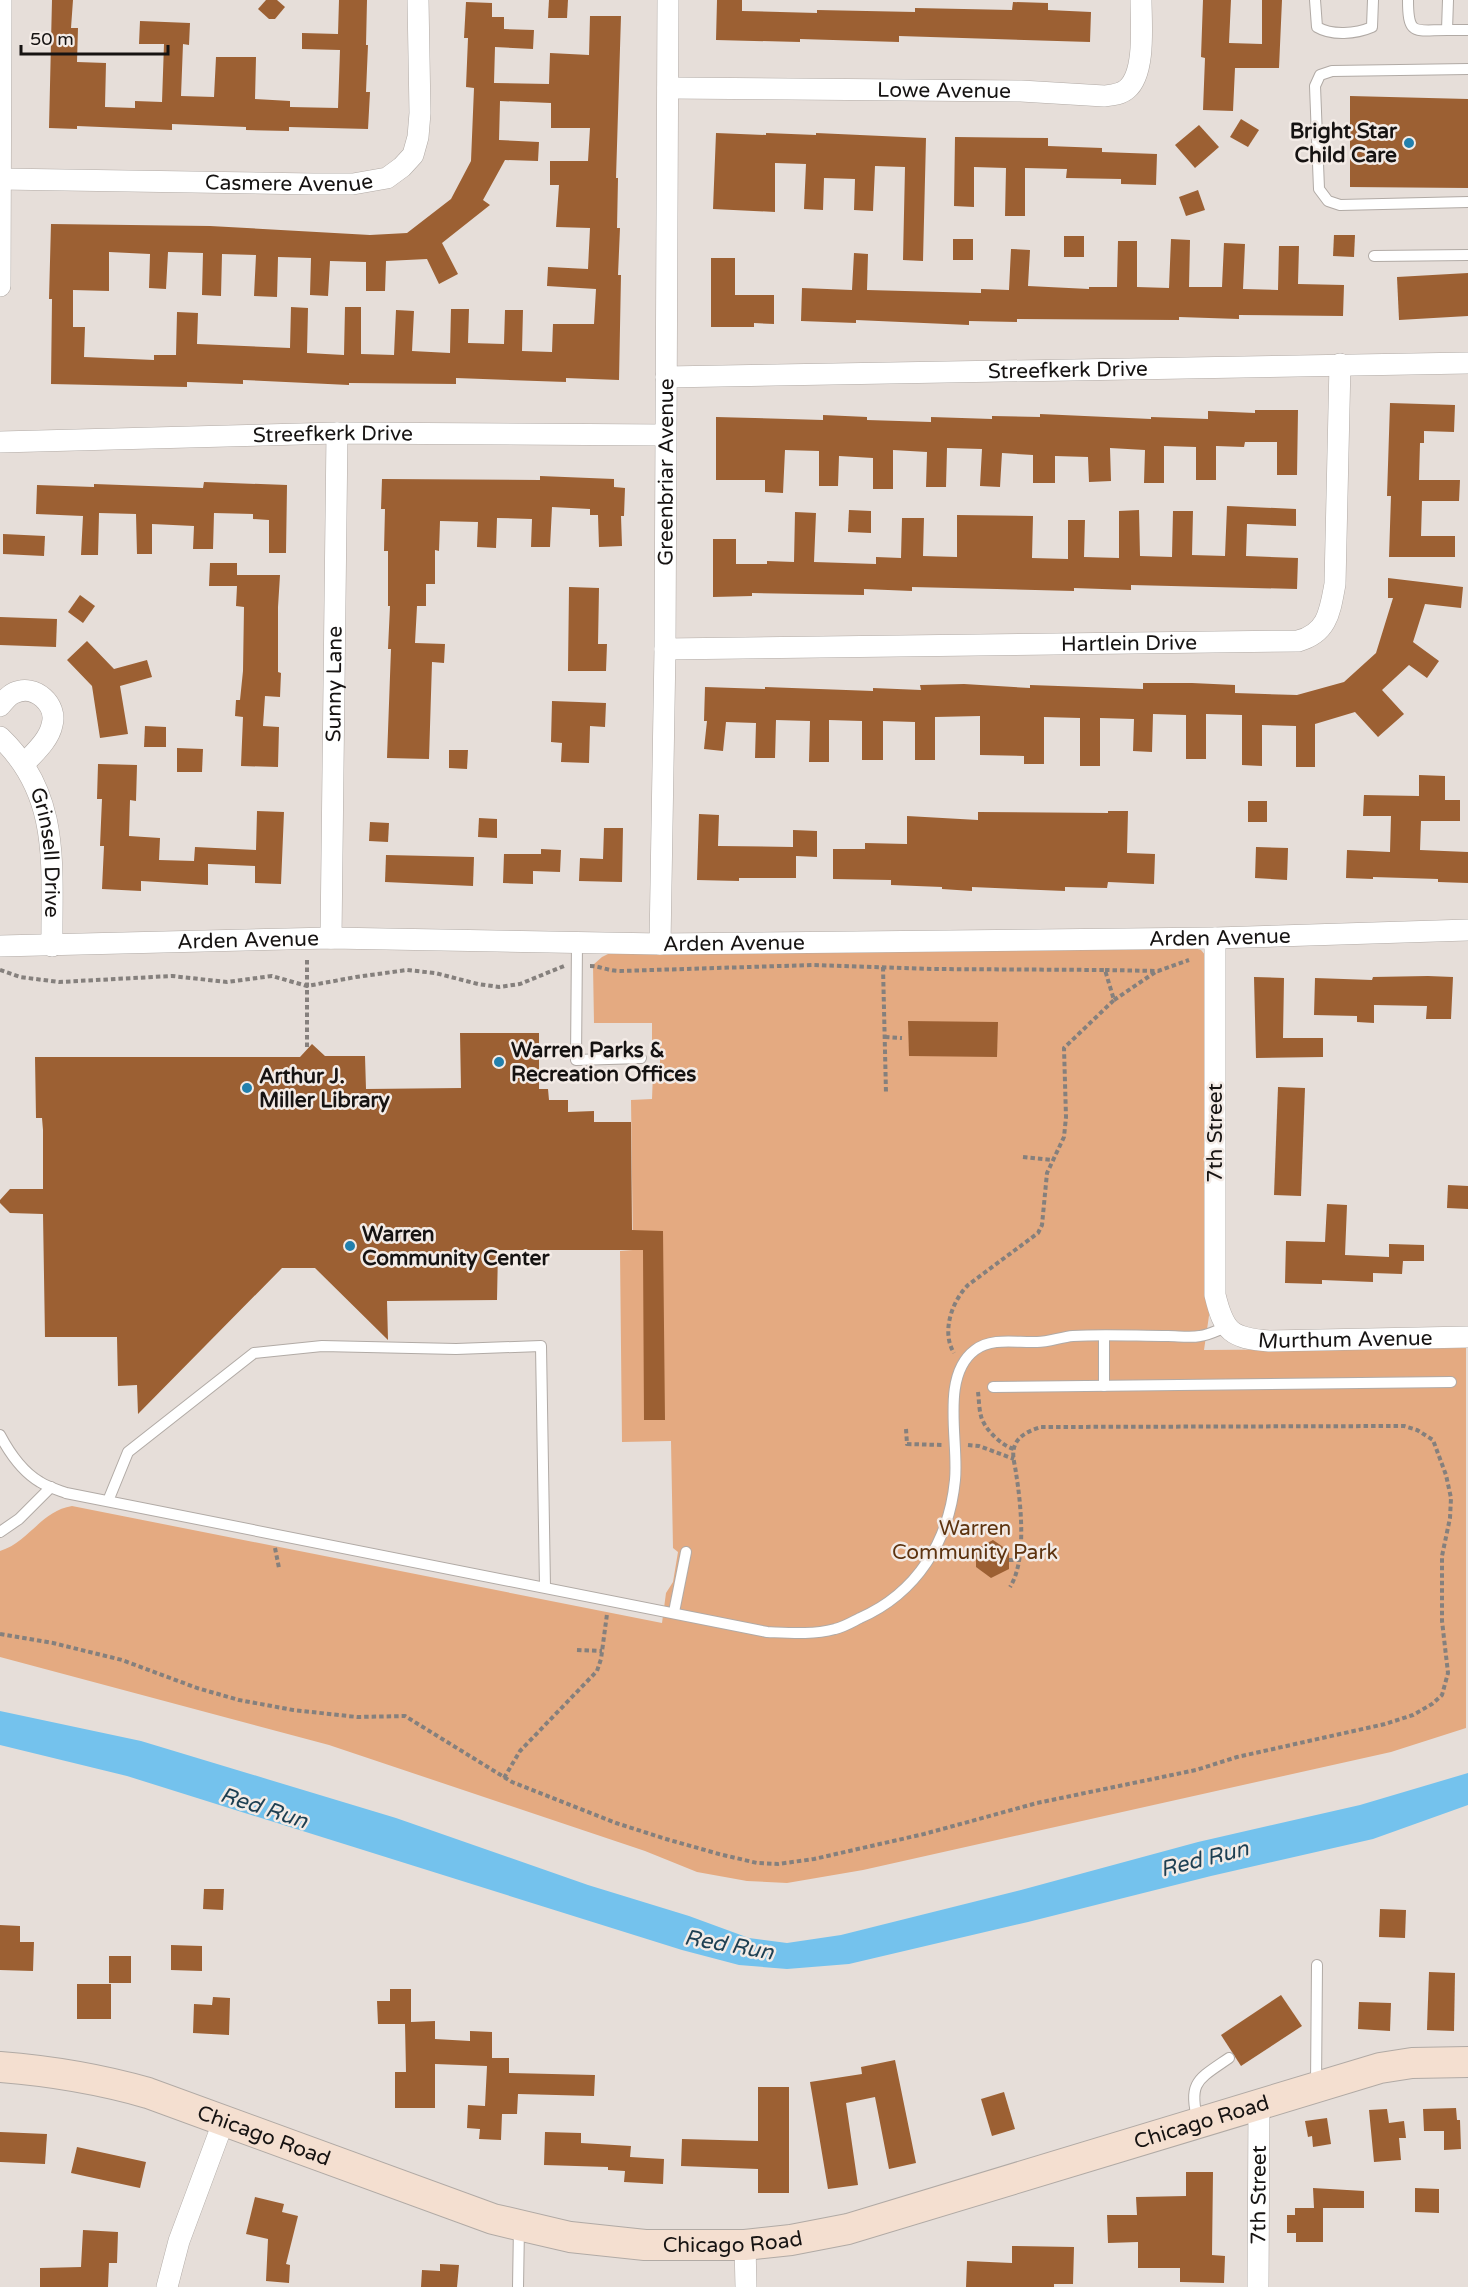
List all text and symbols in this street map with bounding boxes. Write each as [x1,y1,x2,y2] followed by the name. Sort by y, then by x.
[21,18,168,56] scale bar
[30,28,74,50] text: 50 m
[877,78,1011,104] street label: Lowe Avenue
[1290,119,1398,168] place label: Bright Star Child Care
[1402,136,1416,150] marker: Bright Star Child Care
[205,169,375,198] street label: Casmere Avenue
[988,357,1148,384] street label: Streefkerk Drive
[653,378,679,566] street label: Greenbriar Avenue
[253,421,413,448] street label: Streefkerk Drive
[321,626,348,742] street label: Sunny Lane
[1061,630,1197,657] street label: Hartlein Drive
[24,784,64,918] street label: Grinsell Drive
[1149,924,1291,952] street label: Arden Avenue
[177,926,319,955] street label: Arden Avenue
[663,930,805,957] street label: Arden Avenue
[511,1038,696,1087] place label: Warren Parks & Recreation Offices
[492,1055,506,1069] marker: Warren Parks & Recreation Offices
[259,1064,391,1113] place label: Arthur J. Miller Library
[240,1081,254,1095] marker: Arthur J. Miller Library
[1203,1083,1228,1183] street label: 7th Street
[362,1222,550,1271] place label: Warren Community Center
[343,1239,357,1253] marker: Warren Community Center
[1257,1326,1433,1355] street label: Murthum Avenue
[892,1516,1058,1565] park label: Warren Community Park
[217,1782,311,1834] water label: Red Run
[1157,1835,1252,1882] water label: Red Run
[682,1924,776,1966] water label: Red Run
[1131,2090,1272,2155] street label: Chicago Road
[194,2100,334,2172] street label: Chicago Road
[1246,2145,1272,2245] street label: 7th Street
[663,2226,805,2258] street label: Chicago Road

